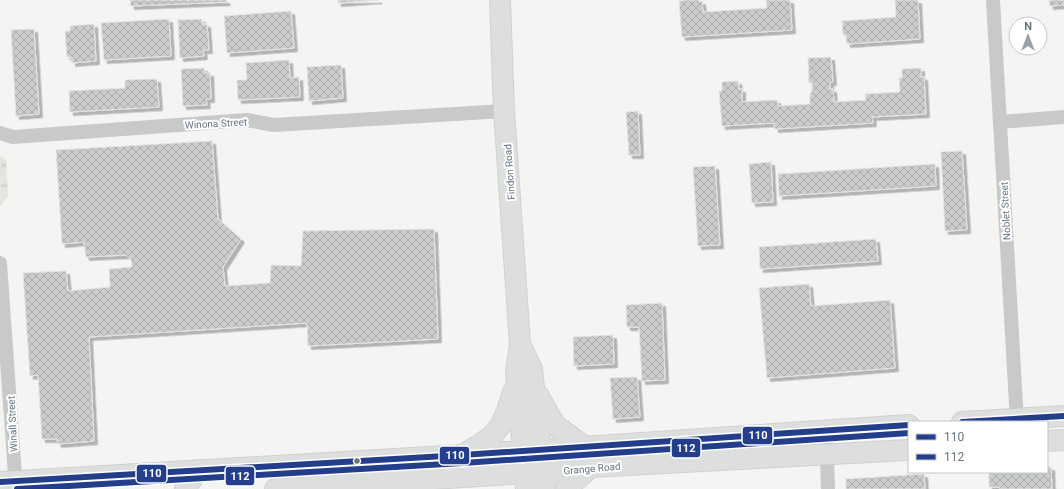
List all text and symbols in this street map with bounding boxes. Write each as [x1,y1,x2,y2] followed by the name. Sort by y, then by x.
[1008,16,1048,56] north arrow
[1024,20,1032,33] text: N
[185,116,247,131] street label: Winona Street
[502,144,517,200] street label: Findon Road
[998,182,1013,240] street label: Noblet Street
[6,396,19,452] street label: Winall Street
[908,421,1048,473] legend
[742,426,773,445] line badge: 110
[749,429,767,442] text: 110
[944,430,964,444] text: 110
[671,438,701,458] line badge: 112
[677,442,695,455] text: 112
[439,446,470,465] line badge: 110
[446,449,464,462] text: 110
[944,450,964,464] text: 112
[352,456,362,466] unlabelled marker
[563,461,621,476] street label: Grange Road
[136,464,167,483] line badge: 110
[225,466,255,486] line badge: 112
[143,467,161,480] text: 110
[231,470,249,483] text: 112

